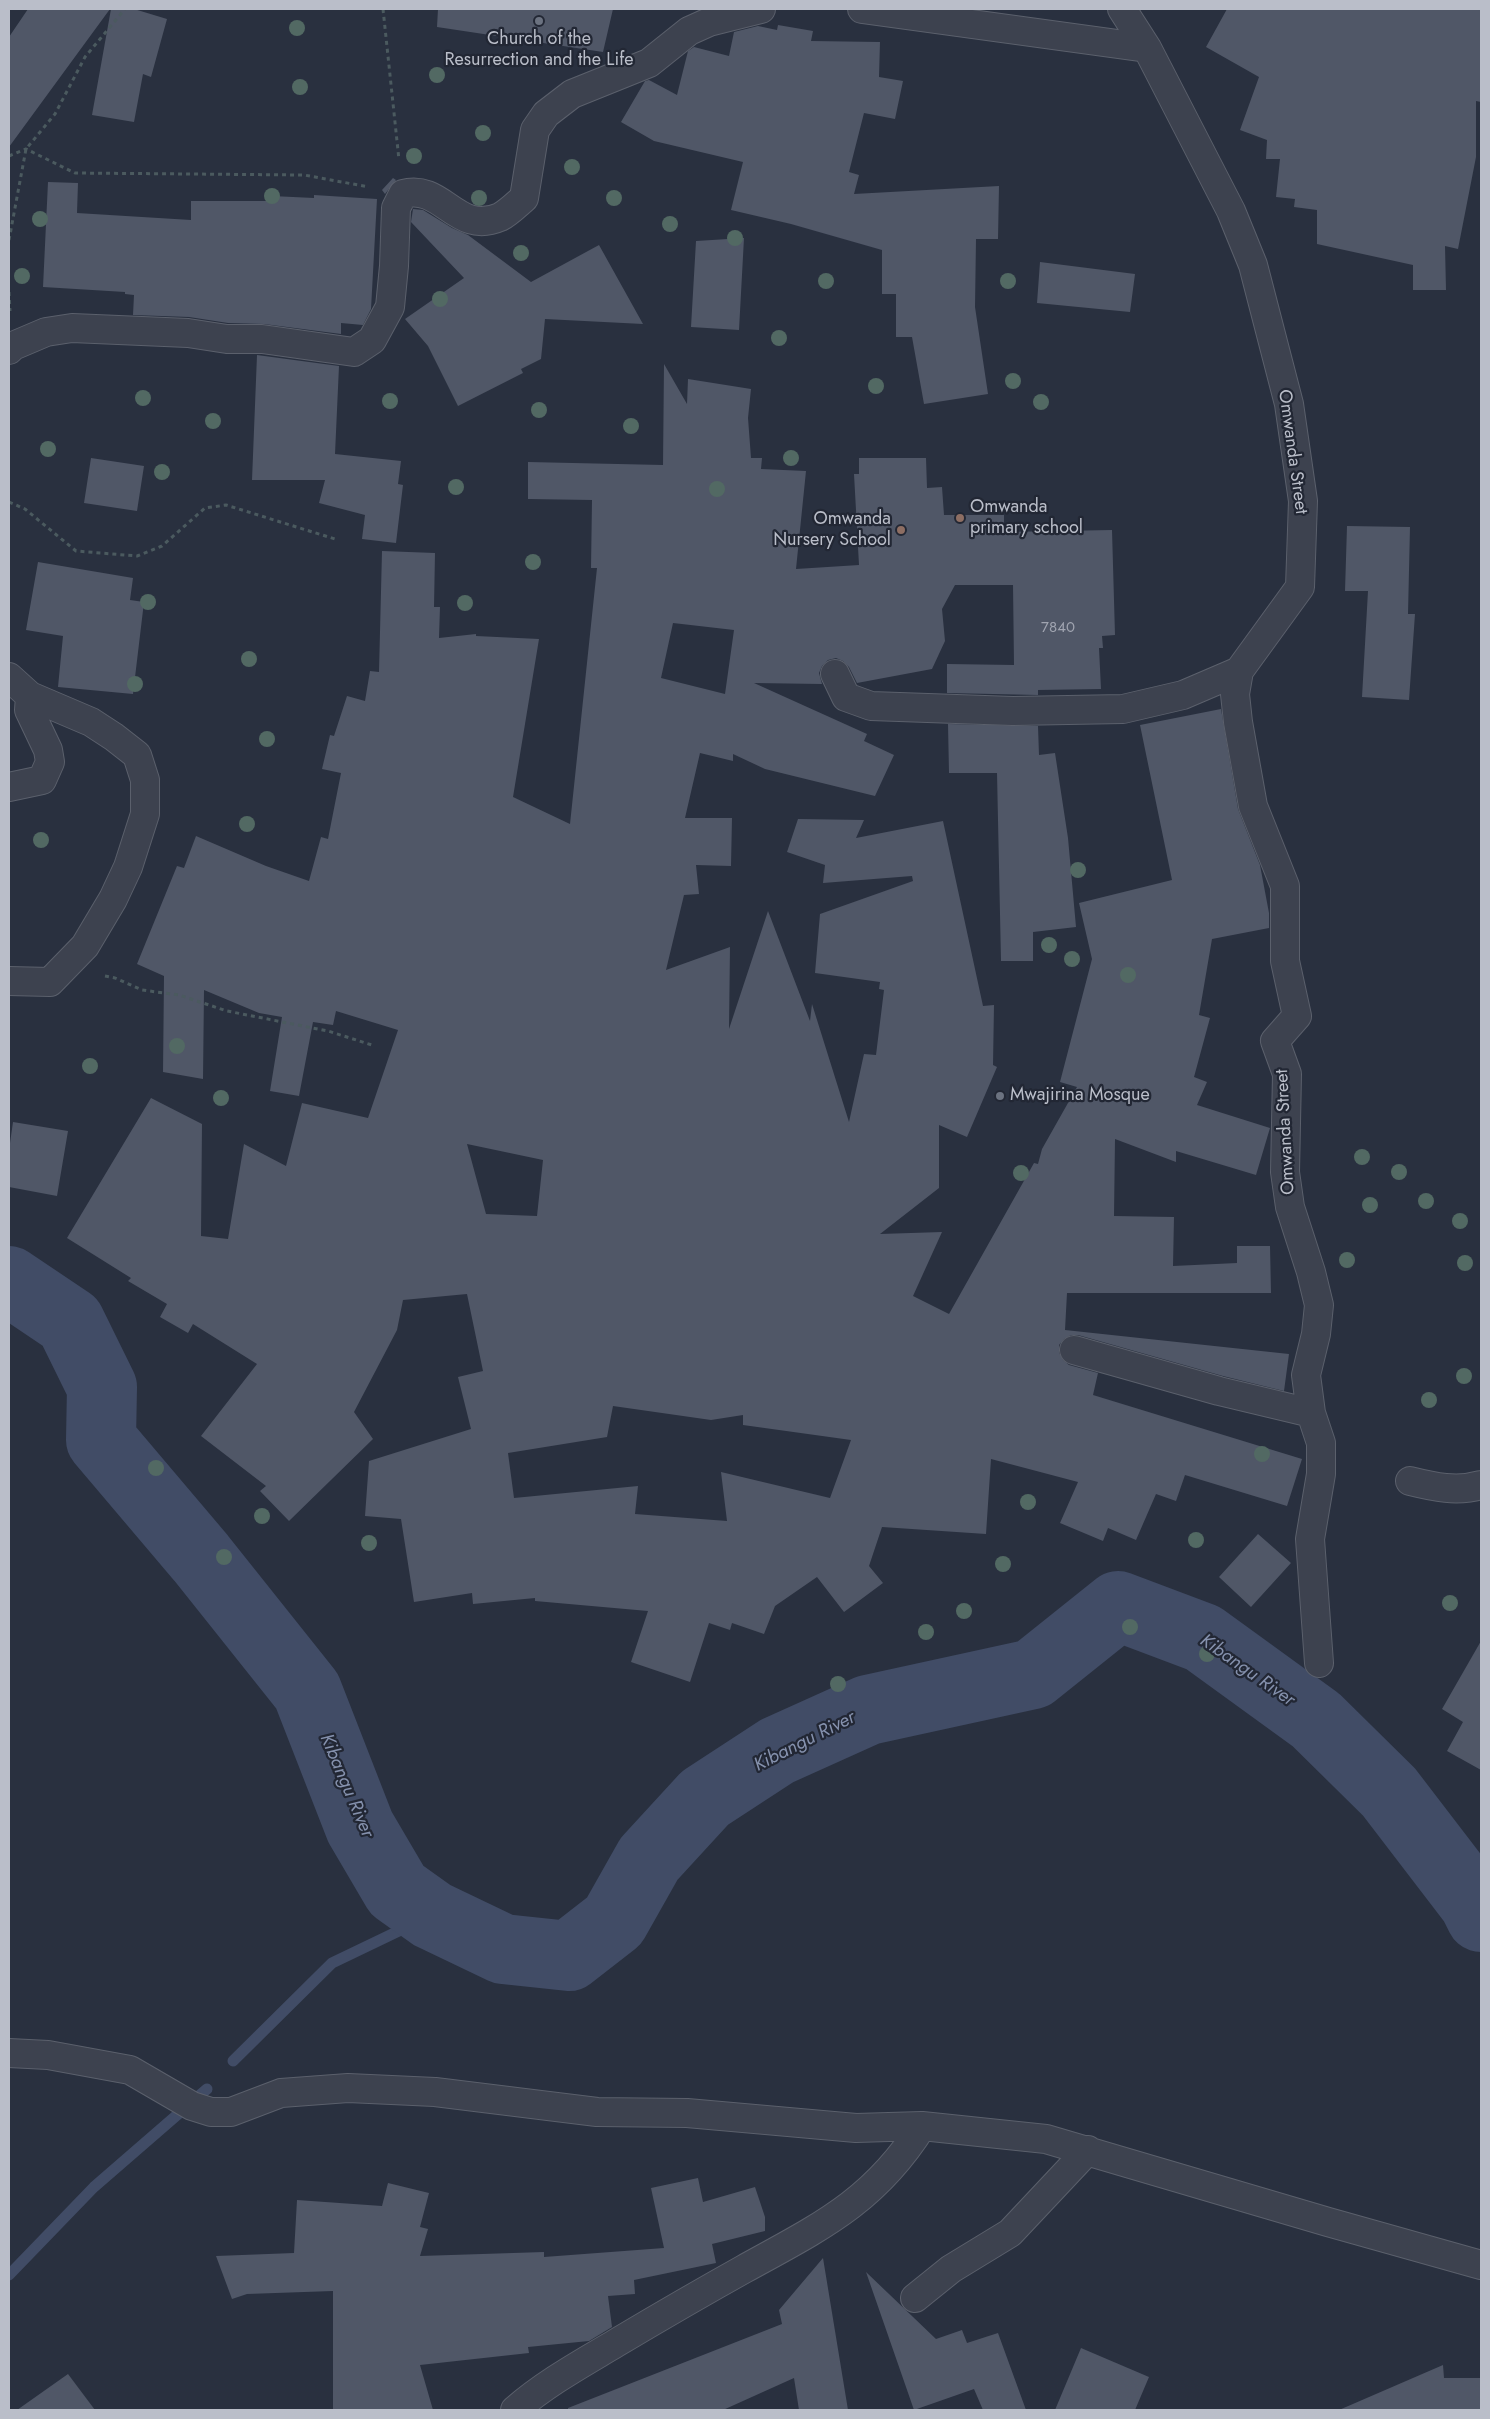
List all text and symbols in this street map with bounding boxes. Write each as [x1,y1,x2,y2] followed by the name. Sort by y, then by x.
[533,15,545,27] marker: Church of the Resurrection and the Life
[444,29,634,72] place label: Church of the Resurrection and the Life
[1273,388,1311,516] street label: Omwanda Street
[970,497,1083,540] place label: Omwanda primary school
[773,509,891,552] place label: Omwanda Nursery School
[954,512,966,524] marker: Omwanda primary school
[895,524,907,536] marker: Omwanda Nursery School
[1041,619,1075,637] house number: 7840
[1272,1069,1300,1195] street label: Omwanda Street
[1010,1085,1150,1107] place label: Mwajirina Mosque
[994,1090,1006,1102] marker: Mwajirina Mosque
[1195,1630,1299,1712] water label: Kibangu River
[751,1707,859,1777] water label: Kibangu River
[314,1731,378,1841] water label: Kibangu River

